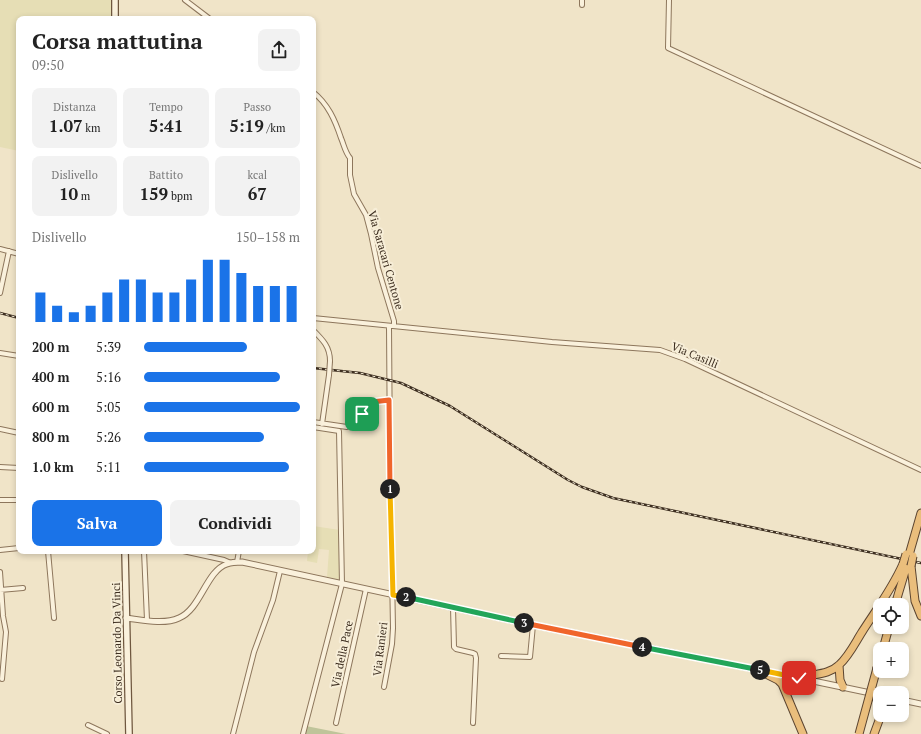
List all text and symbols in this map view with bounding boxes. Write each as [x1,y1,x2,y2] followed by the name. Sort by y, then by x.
[32,26,203,55] text: Corsa mattutina
[258,29,300,71] button: share
[32,56,64,74] text: 09:50
[53,100,96,114] text: Distanza
[149,100,183,114] text: Tempo
[243,100,271,114] text: Passo
[49,114,83,137] text: 1.07
[149,114,183,137] text: 5:41
[229,114,264,137] text: 5:19
[83,121,101,135] text: km
[264,121,285,135] text: /km
[52,168,98,182] text: Dislivello
[149,168,183,182] text: Battito
[248,168,267,182] text: kcal
[59,182,78,205] text: 10
[139,182,168,205] text: 159
[248,182,267,205] text: 67
[78,189,90,203] text: m
[168,189,193,203] text: bpm
[365,209,407,312] street label: Via Saracari Centone
[32,228,86,246] text: Dislivello
[236,228,300,246] text: 150–158 m
[32,338,70,356] text: 200 m
[96,338,121,356] text: 5:39
[669,339,721,371] street label: Via Casilli
[32,368,70,386] text: 400 m
[96,368,121,386] text: 5:16
[345,397,379,431] pin
[32,398,70,416] text: 600 m
[96,398,121,416] text: 5:05
[351,403,373,425] icon: arrive
[32,428,70,446] text: 800 m
[96,428,121,446] text: 5:26
[32,458,74,476] text: 1.0 km
[96,458,121,476] text: 5:11
[380,479,400,499] pin: 1
[387,482,393,496] text: 1
[32,500,162,546] button: Salva
[170,500,300,546] button: Condividi
[109,582,125,704] street label: Corso Leonardo Da Vinci
[396,587,416,607] pin: 2
[403,590,409,604] text: 2
[873,598,909,722] map controls
[873,598,909,634] button: locate
[514,613,534,633] pin: 3
[521,616,527,630] text: 3
[328,619,356,689] street label: Via della Pace
[370,621,390,677] street label: Via Ranieri
[632,637,652,657] pin: 4
[639,640,645,654] text: 4
[873,642,909,678] button: +
[750,660,770,680] pin: 5
[782,661,816,695] pin
[757,663,763,677] text: 5
[788,667,810,689] icon: check
[873,686,909,722] button: −

